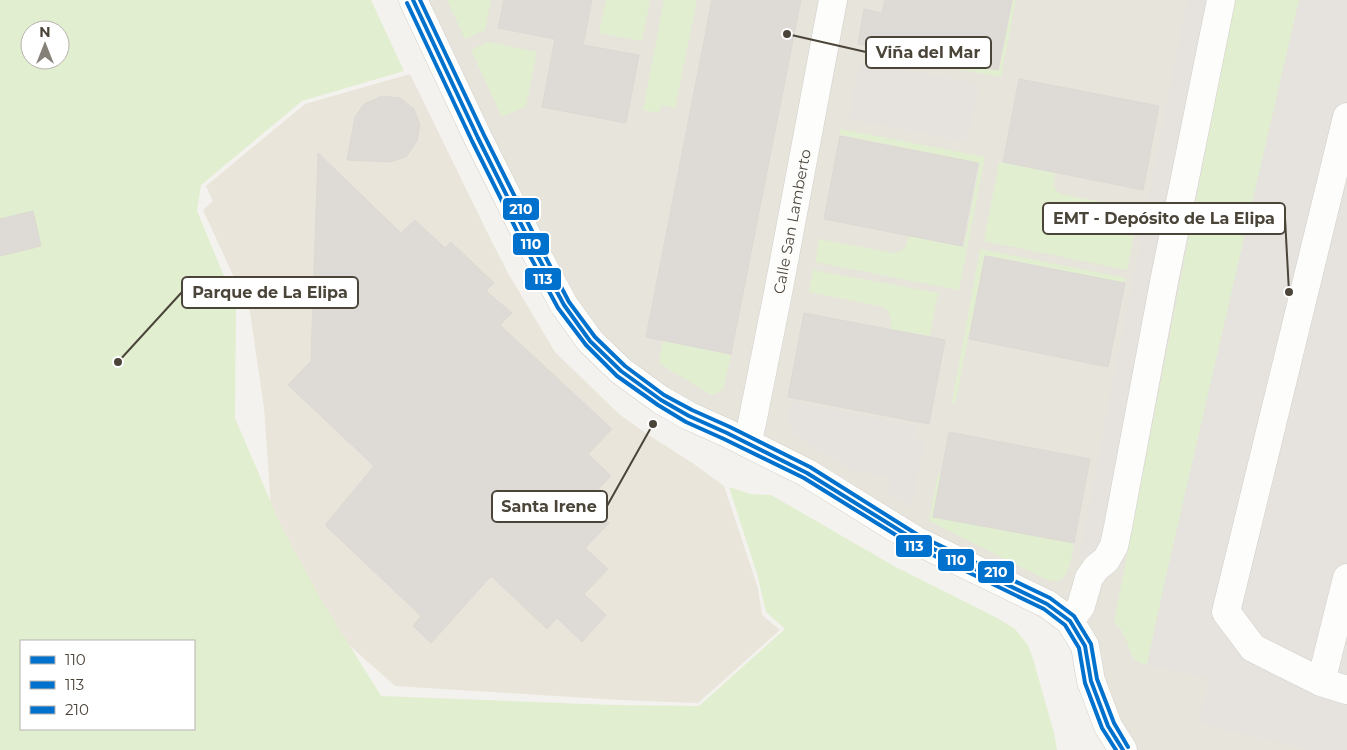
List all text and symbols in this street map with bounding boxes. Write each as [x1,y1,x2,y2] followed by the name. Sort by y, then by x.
[20,20,70,70] north arrow
[39,23,51,41] text: N
[866,37,991,68] callout: Viña del Mar
[875,43,980,62] text: Viña del Mar
[769,147,814,295] street label: Calle San Lamberto
[502,197,540,221] line badge: 210
[509,200,533,218] text: 210
[1043,203,1285,234] callout: EMT - Depósito de La Elipa
[1053,209,1275,228] text: EMT - Depósito de La Elipa
[512,232,550,256] line badge: 110
[521,235,541,253] text: 110
[524,267,562,291] line badge: 113
[533,270,553,288] text: 113
[182,277,358,308] callout: Parque de La Elipa
[192,283,348,302] text: Parque de La Elipa
[492,491,607,522] callout: Santa Irene
[501,497,597,516] text: Santa Irene
[895,534,933,558] line badge: 113
[904,537,924,555] text: 113
[937,548,975,572] line badge: 110
[946,551,966,569] text: 110
[977,560,1015,584] line badge: 210
[984,563,1008,581] text: 210
[20,640,195,730] legend
[65,650,86,669] text: 110
[65,675,84,694] text: 113
[65,700,89,719] text: 210

